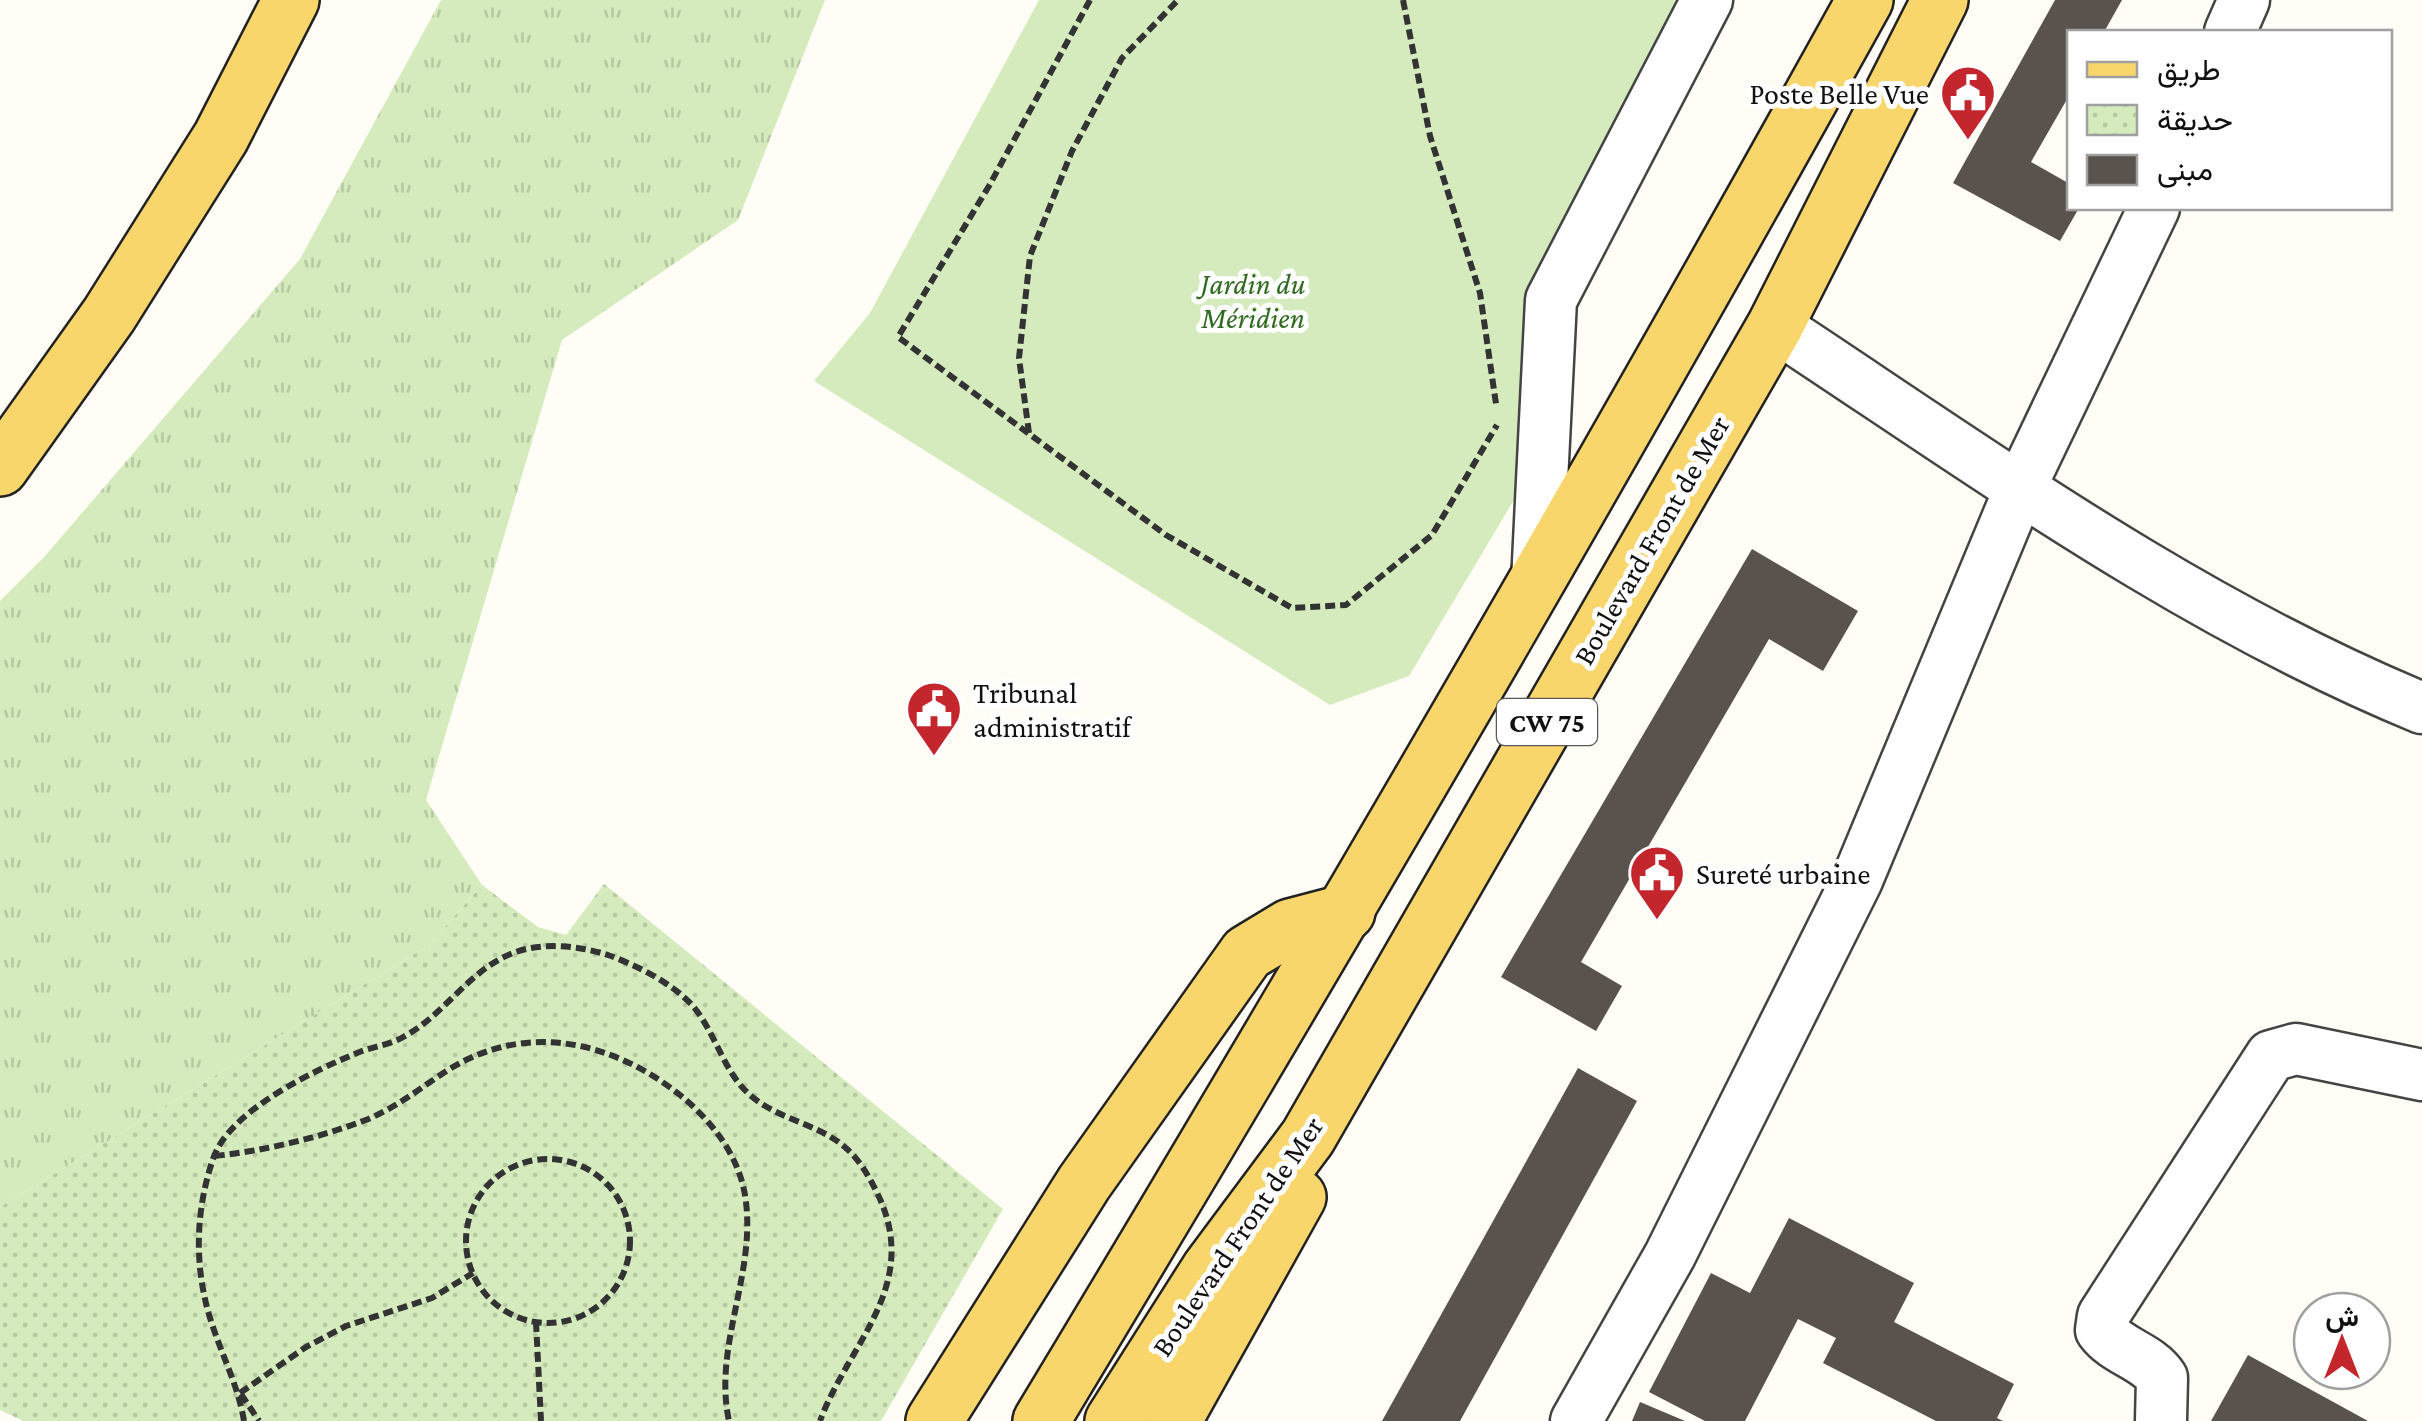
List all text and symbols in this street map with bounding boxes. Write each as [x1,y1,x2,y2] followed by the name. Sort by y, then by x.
[2067,30,2392,210] legend
[2157,53,2221,88] text: طريق
[1938,63,1998,142] public building icon: Poste Belle Vue
[1749,77,1929,110] place label: Poste Belle Vue
[2157,103,2233,137] text: حديقة
[2157,153,2213,188] text: مبنى
[1196,267,1305,334] park label: Jardin du Méridien
[1566,409,1736,670] street label: Boulevard Front de Mer
[973,676,1133,743] place label: Tribunal administratif
[904,679,964,758] public building icon: Tribunal administratif
[1497,699,1597,745] road number: CW 75
[1627,843,1687,922] public building icon: Sureté urbaine
[1696,857,1871,890] place label: Sureté urbaine
[1145,1110,1330,1362] street label: Boulevard Front de Mer
[2292,1291,2392,1391] north arrow
[2325,1301,2359,1333] text: ش

